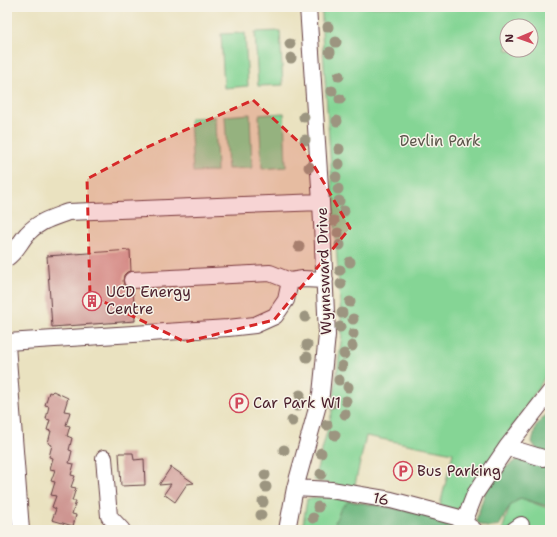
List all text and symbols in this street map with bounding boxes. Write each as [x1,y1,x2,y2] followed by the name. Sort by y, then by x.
[499,18,539,58] north arrow
[502,33,517,43] text: N
[399,131,481,151] park label: Devlin Park
[312,207,336,335] street label: Wynnsward Drive
[106,282,191,319] place label: UCD Energy Centre
[81,290,103,312] building icon: UCD Energy Centre
[228,392,250,414] parking icon: Car Park W1
[253,393,341,413] place label: Car Park W1
[392,460,414,482] parking icon: Bus Parking
[417,461,501,481] place label: Bus Parking
[371,488,391,510] street label: 16

